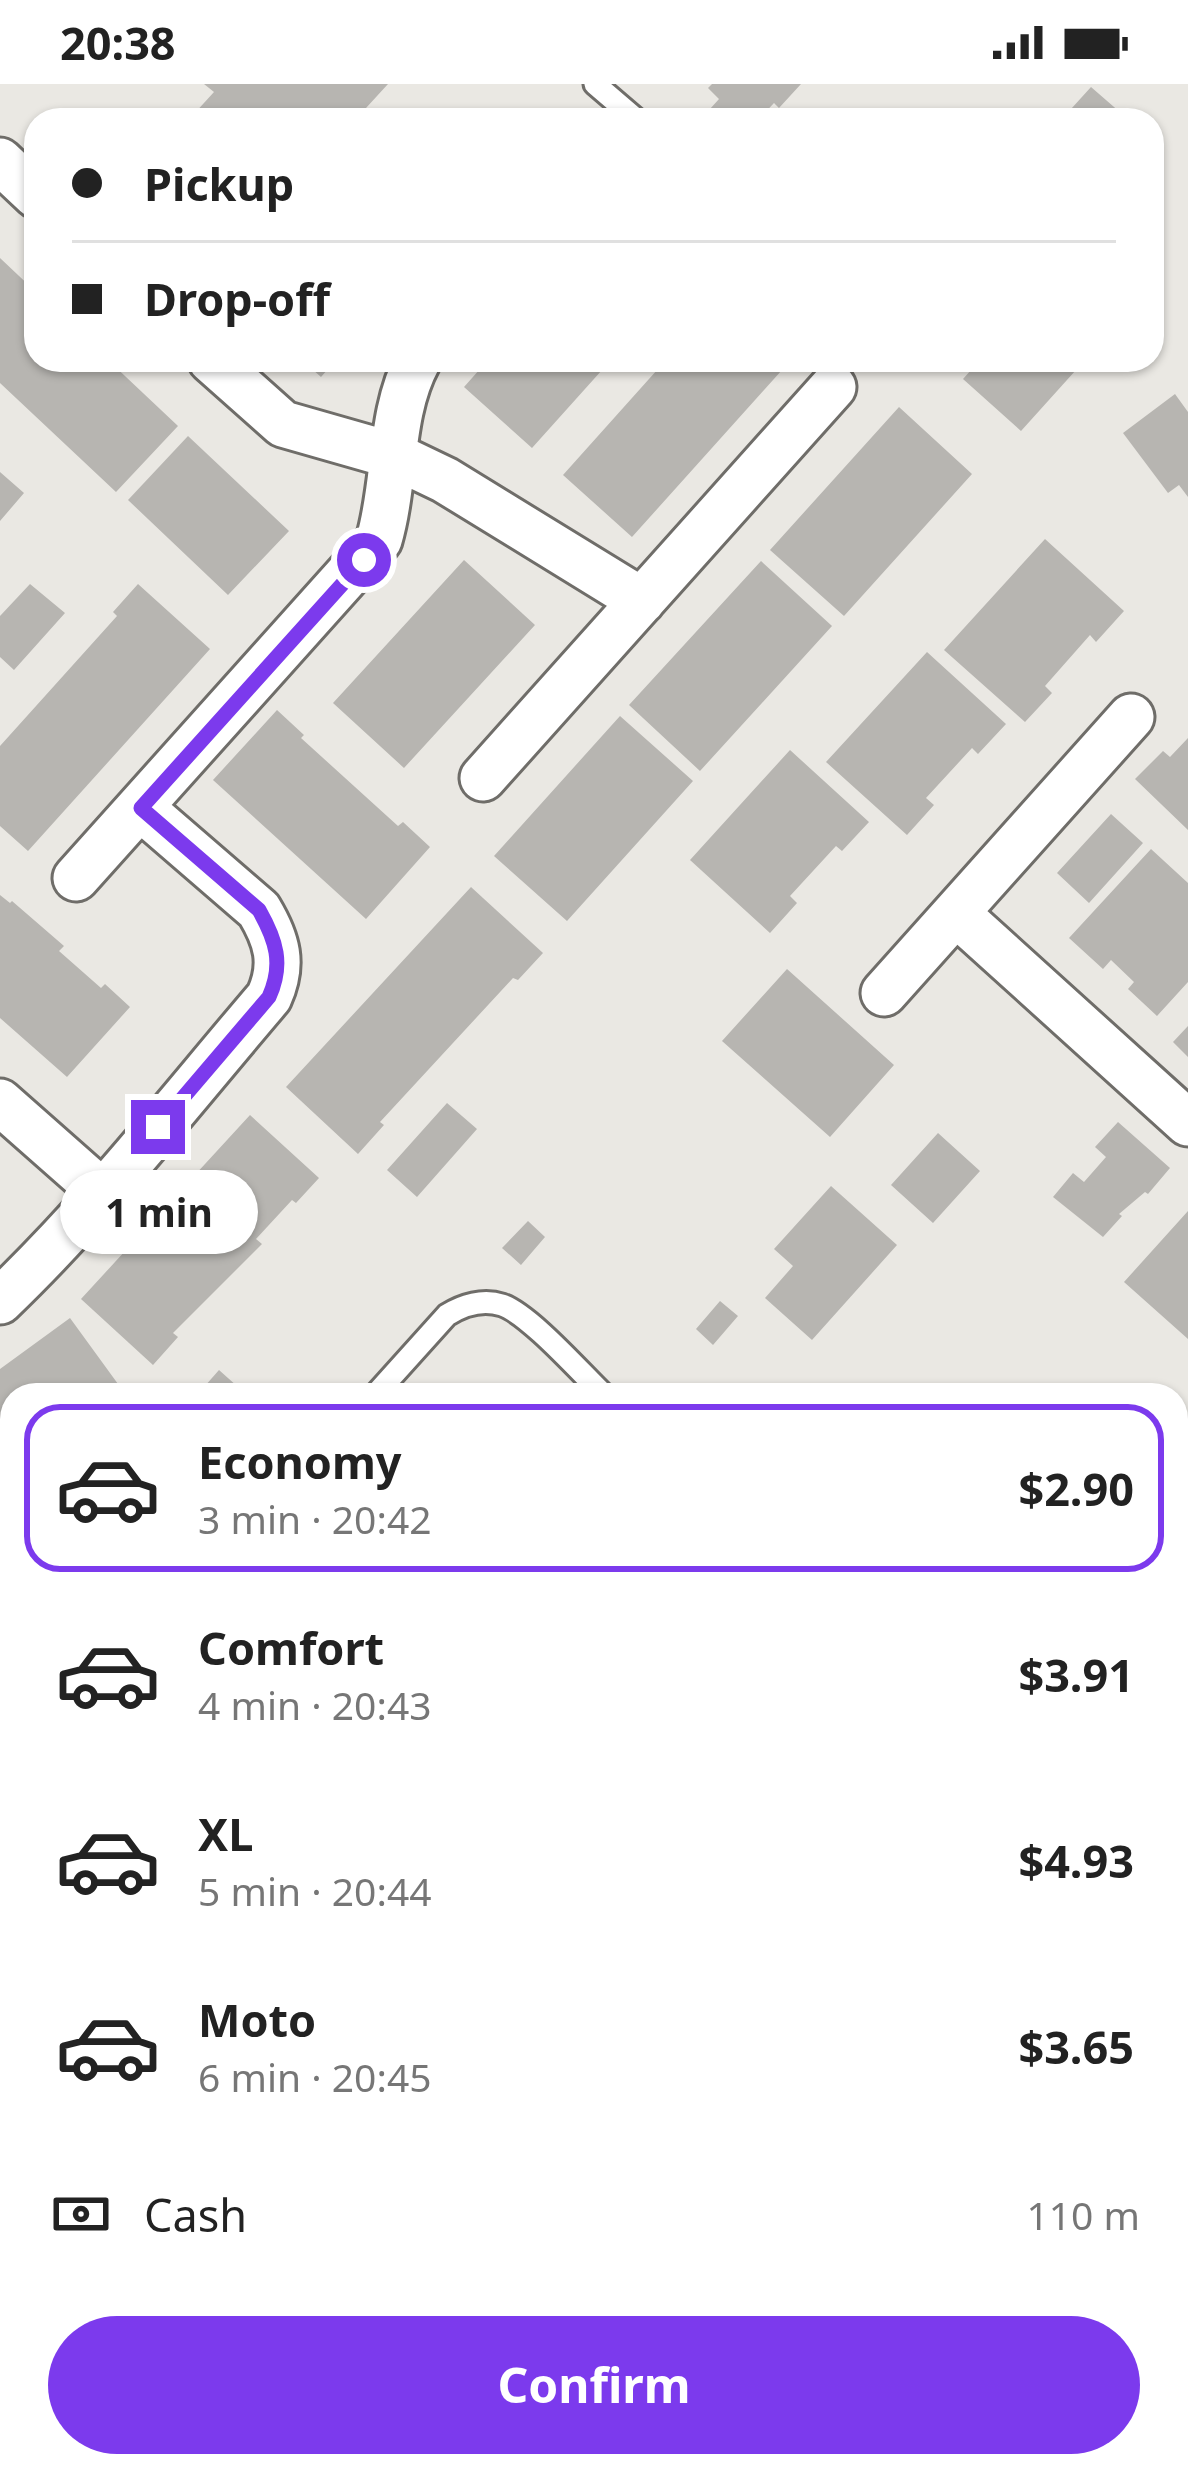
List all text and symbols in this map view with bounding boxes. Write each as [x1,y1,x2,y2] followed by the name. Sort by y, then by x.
[60,12,176,73] text: 20:38
[144,153,294,214] text: Pickup
[144,268,330,329] text: Drop-off
[337,533,391,587] route start
[131,1100,185,1154] route end
[59,1169,257,1253] callout: 1 min
[105,1185,213,1238] text: 1 min
[198,1431,402,1492] text: Economy
[54,1434,162,1542] icon: car
[1018,1458,1134,1519] text: $2.90
[198,1492,432,1545] text: 3 min · 20:42
[198,1617,384,1678] text: Comfort
[54,1620,162,1728] icon: car
[1018,1644,1134,1705] text: $3.91
[198,1678,432,1731] text: 4 min · 20:43
[198,1803,253,1864] text: XL
[54,1806,162,1914] icon: car
[1018,1830,1134,1891] text: $4.93
[198,1864,432,1917] text: 5 min · 20:44
[198,1989,316,2050] text: Moto
[54,1992,162,2100] icon: car
[1018,2016,1134,2077] text: $3.65
[198,2050,432,2103] text: 6 min · 20:45
[48,2181,114,2247] icon: cash
[144,2184,247,2245] text: Cash
[1026,2188,1140,2241] text: 110 m
[48,2316,1140,2454] button: Confirm

